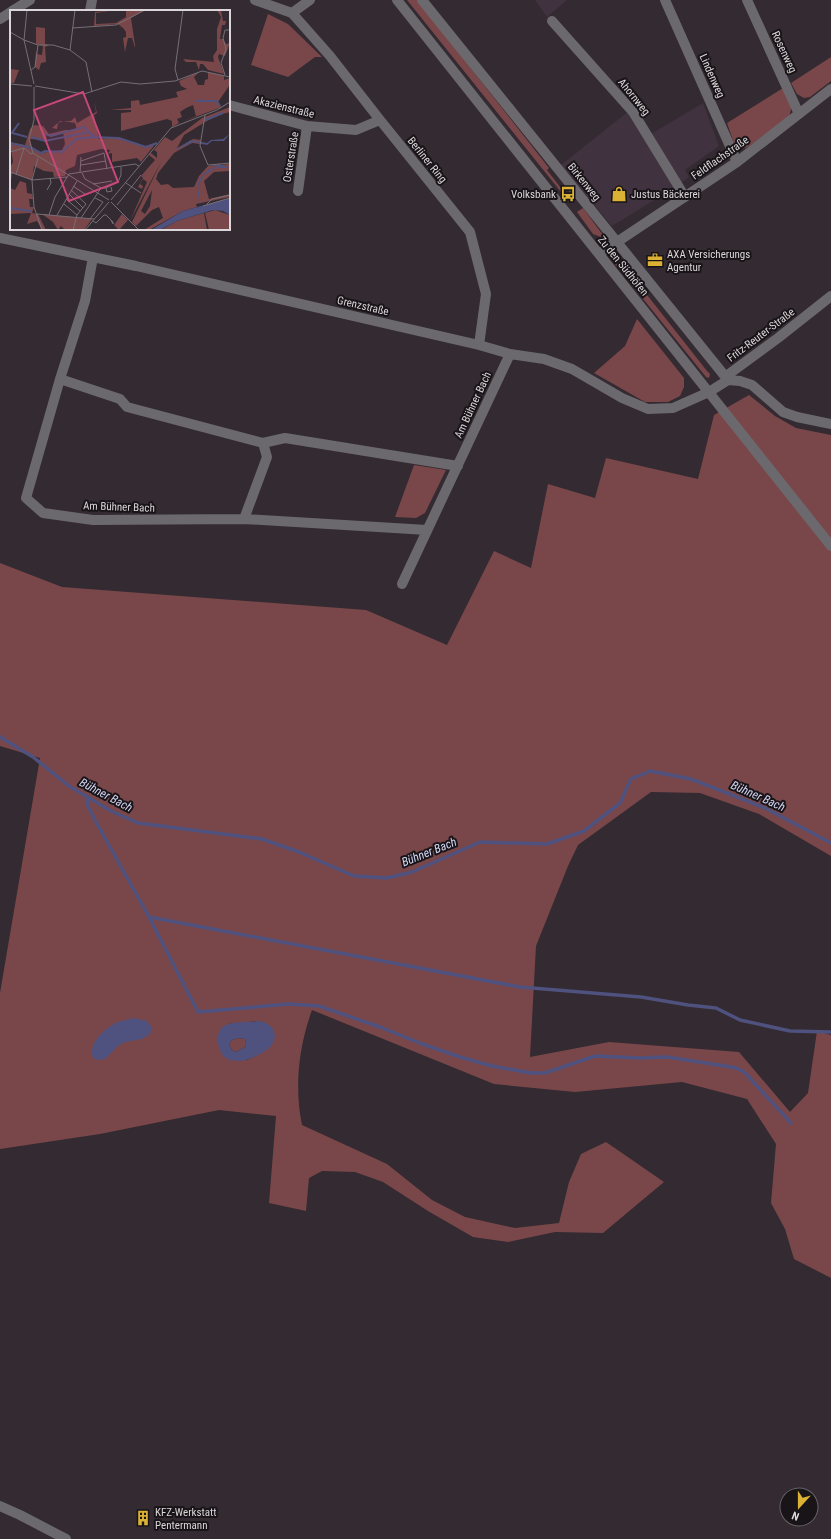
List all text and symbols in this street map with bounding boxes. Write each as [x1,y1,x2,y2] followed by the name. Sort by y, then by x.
[10,10,230,230] inset map
[769,29,799,75] street label: Rosenweg
[697,52,727,100] street label: Lindenweg
[615,76,653,118] street label: Ahornweg
[252,93,316,121] street label: Akazienstraße
[281,131,301,183] street label: Osterstraße
[689,133,751,183] street label: Feldflachstraße
[405,135,449,185] street label: Berliner Ring
[565,160,603,204] street label: Birkenweg
[559,185,577,203] bus stop icon: Volksbank
[610,185,628,203] shop icon: Justus Bäckerei
[511,188,556,201] place label: Volksbank
[631,188,700,201] place label: Justus Bäckerei
[595,234,651,298] street label: Zu den Südhöfen
[667,248,750,274] place label: AXA Versicherungs Agentur
[646,251,664,269] office icon: AXA Versicherungs Agentur
[336,294,390,318] street label: Grenzstraße
[725,305,797,365] street label: Fritz-Reuter-Straße
[452,370,494,440] street label: Am Bühner Bach
[83,499,155,515] street label: Am Bühner Bach
[77,775,135,815] water label: Bühner Bach
[729,778,788,814] water label: Bühner Bach
[400,835,459,869] water label: Bühner Bach
[779,1487,819,1527] north arrow
[155,1506,217,1532] place label: KFZ-Werkstatt Pentermann
[134,1509,152,1527] building icon: KFZ-Werkstatt Pentermann
[790,1509,801,1523] text: N

